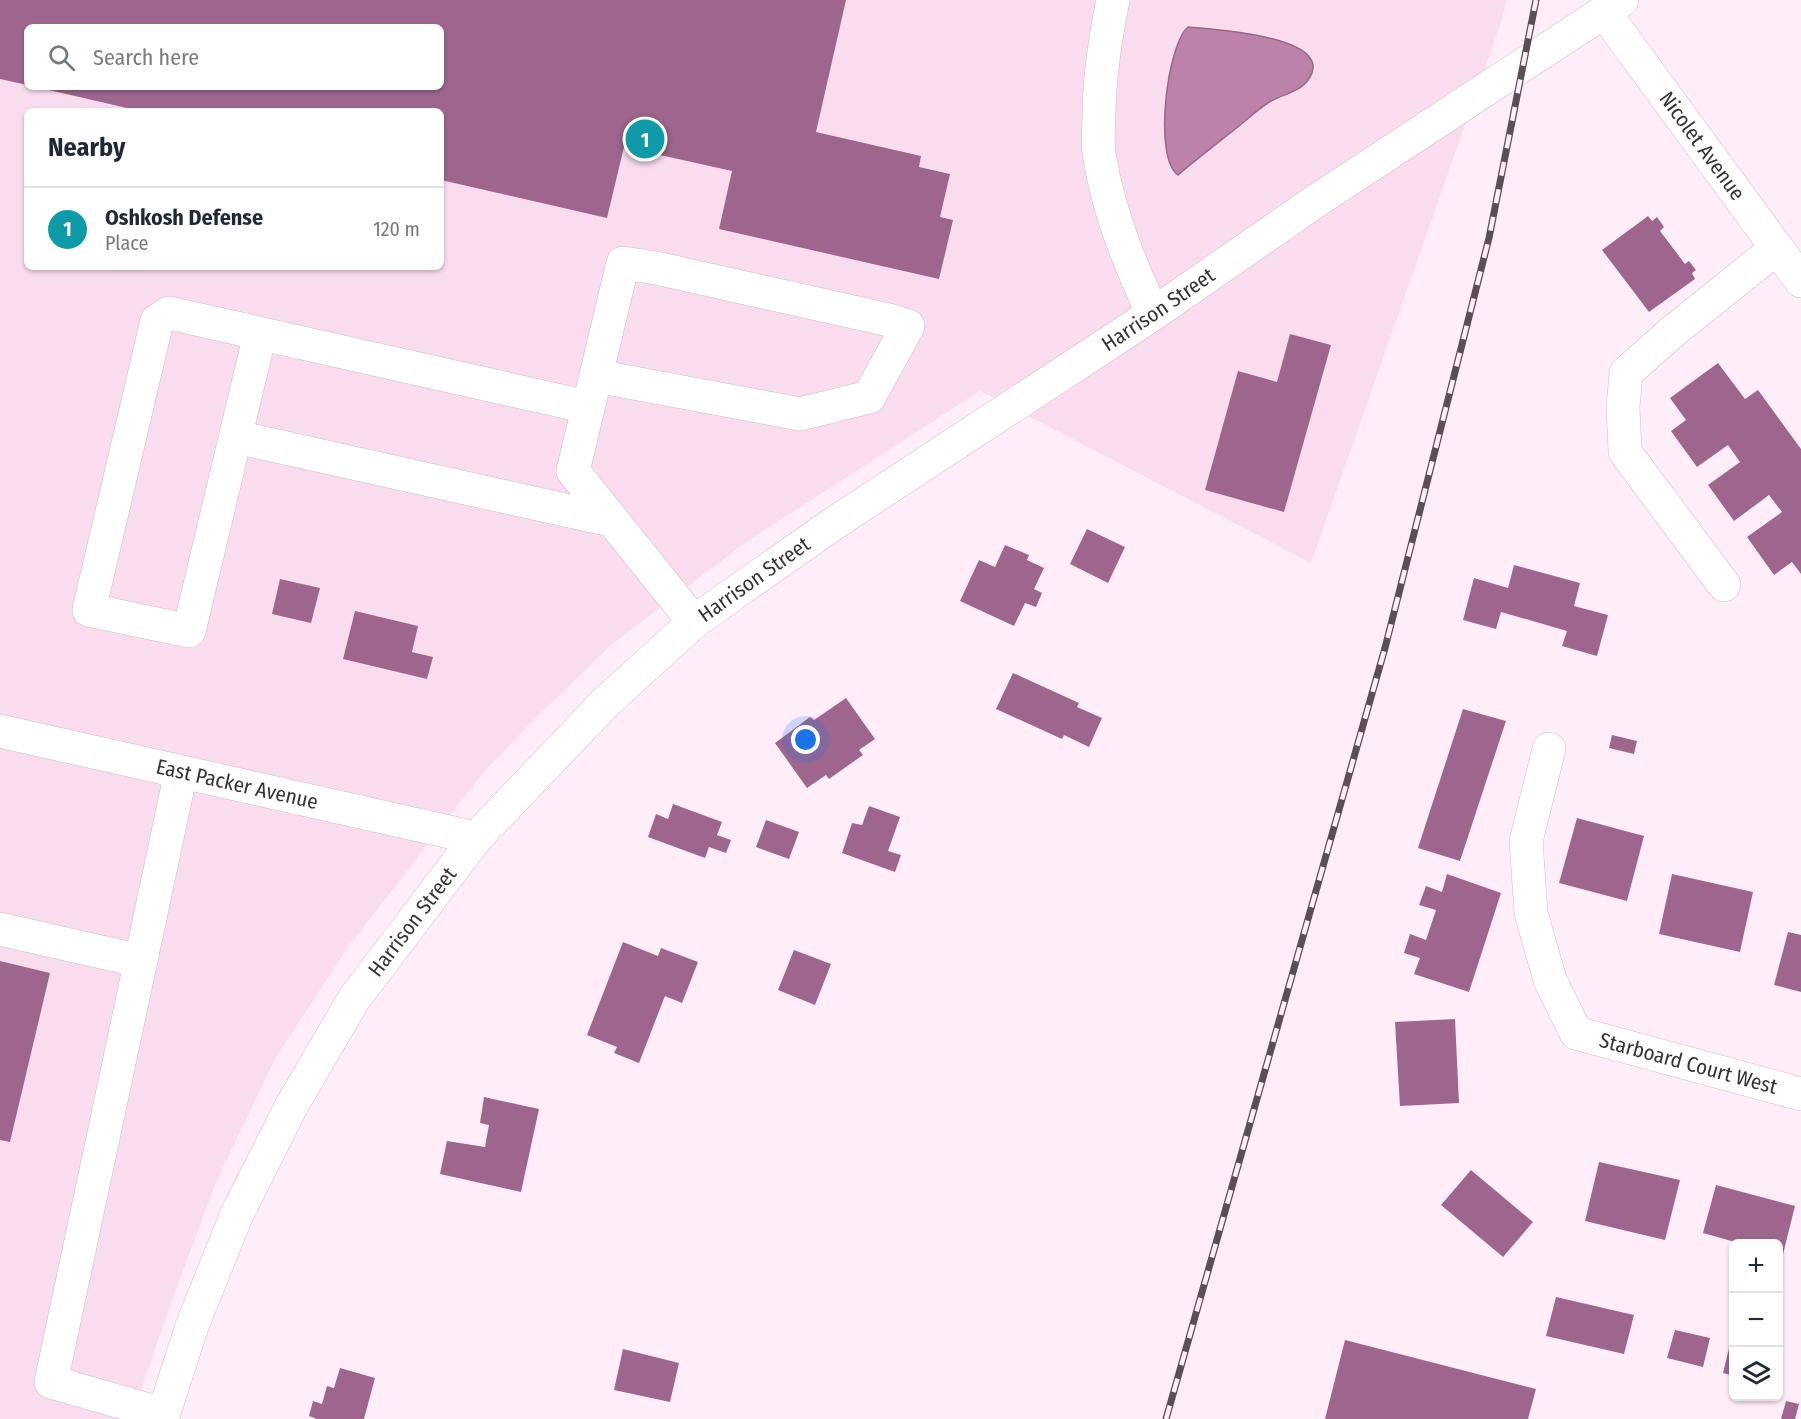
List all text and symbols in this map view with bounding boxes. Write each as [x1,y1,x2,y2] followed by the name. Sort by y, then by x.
[24,24,444,90] search box
[45,41,78,74] icon: search
[93,44,199,71] text: Search here
[1654,86,1751,205] street label: Nicolet Avenue
[626,116,664,162] pin: 1
[48,132,125,163] text: Nearby
[105,204,263,231] text: Oshkosh Defense
[63,217,72,241] text: 1
[373,217,420,241] text: 120 m
[105,231,148,255] text: Place
[1097,262,1220,357] street label: Harrison Street
[693,531,815,628] street label: Harrison Street
[791,725,820,754] your location
[154,754,320,815] street label: East Packer Avenue
[363,862,462,982] street label: Harrison Street
[1596,1027,1780,1100] street label: Starboard Court West
[1729,1239,1783,1401] map controls
[1729,1239,1783,1293] button: +
[1729,1293,1783,1347] button: −
[1729,1347,1783,1401] button: layers

